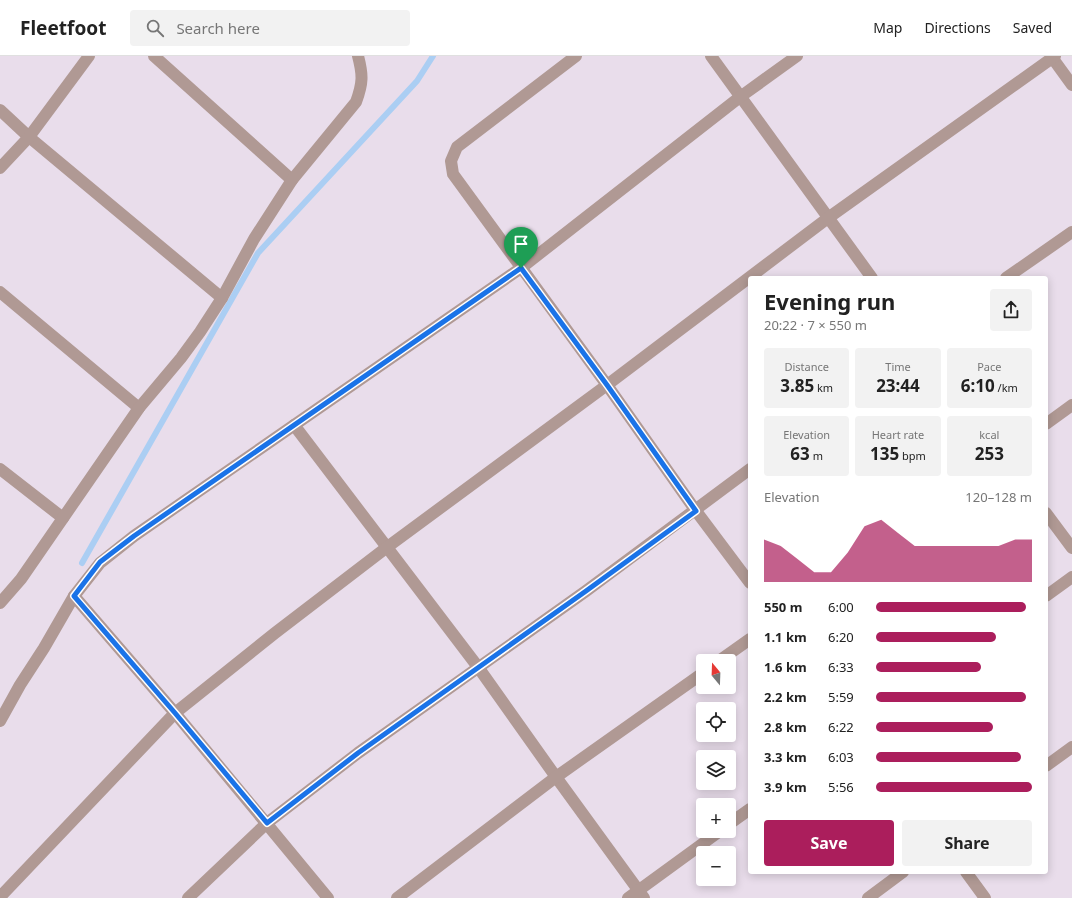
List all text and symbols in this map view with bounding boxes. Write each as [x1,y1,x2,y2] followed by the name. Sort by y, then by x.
[130,10,410,46] search box
[20,15,106,41] text: Fleetfoot
[144,17,166,39] icon: search
[176,18,260,38] text: Search here
[873,18,902,37] text: Map
[924,18,991,37] text: Directions
[1013,18,1052,37] text: Saved
[504,227,538,268] pin
[510,233,532,255] icon: arrive
[764,286,895,316] text: Evening run
[990,289,1032,331] button: share
[764,316,867,334] text: 20:22 · 7 × 550 m
[784,359,829,374] text: Distance
[885,359,911,374] text: Time
[977,359,1001,374] text: Pace
[780,374,814,397] text: 3.85
[876,374,920,397] text: 23:44
[961,374,995,397] text: 6:10
[814,380,833,395] text: km
[995,380,1018,395] text: /km
[783,427,830,442] text: Elevation
[872,427,924,442] text: Heart rate
[979,427,999,442] text: kcal
[790,442,810,465] text: 63
[870,442,899,465] text: 135
[975,442,1004,465] text: 253
[810,448,823,463] text: m
[899,448,926,463] text: bpm
[764,488,820,506] text: Elevation
[965,488,1032,506] text: 120–128 m
[764,598,802,616] text: 550 m
[828,598,854,616] text: 6:00
[764,628,807,646] text: 1.1 km
[828,628,854,646] text: 6:20
[696,654,736,694] north arrow
[696,654,736,886] map controls
[764,658,807,676] text: 1.6 km
[828,658,854,676] text: 6:33
[764,688,807,706] text: 2.2 km
[828,688,854,706] text: 5:59
[696,702,736,742] button: locate
[764,718,807,736] text: 2.8 km
[828,718,854,736] text: 6:22
[764,748,807,766] text: 3.3 km
[828,748,854,766] text: 6:03
[696,750,736,790] button: layers
[764,778,807,796] text: 3.9 km
[828,778,854,796] text: 5:56
[696,798,736,838] button: +
[764,820,894,866] button: Save
[902,820,1032,866] button: Share
[696,846,736,886] button: −

